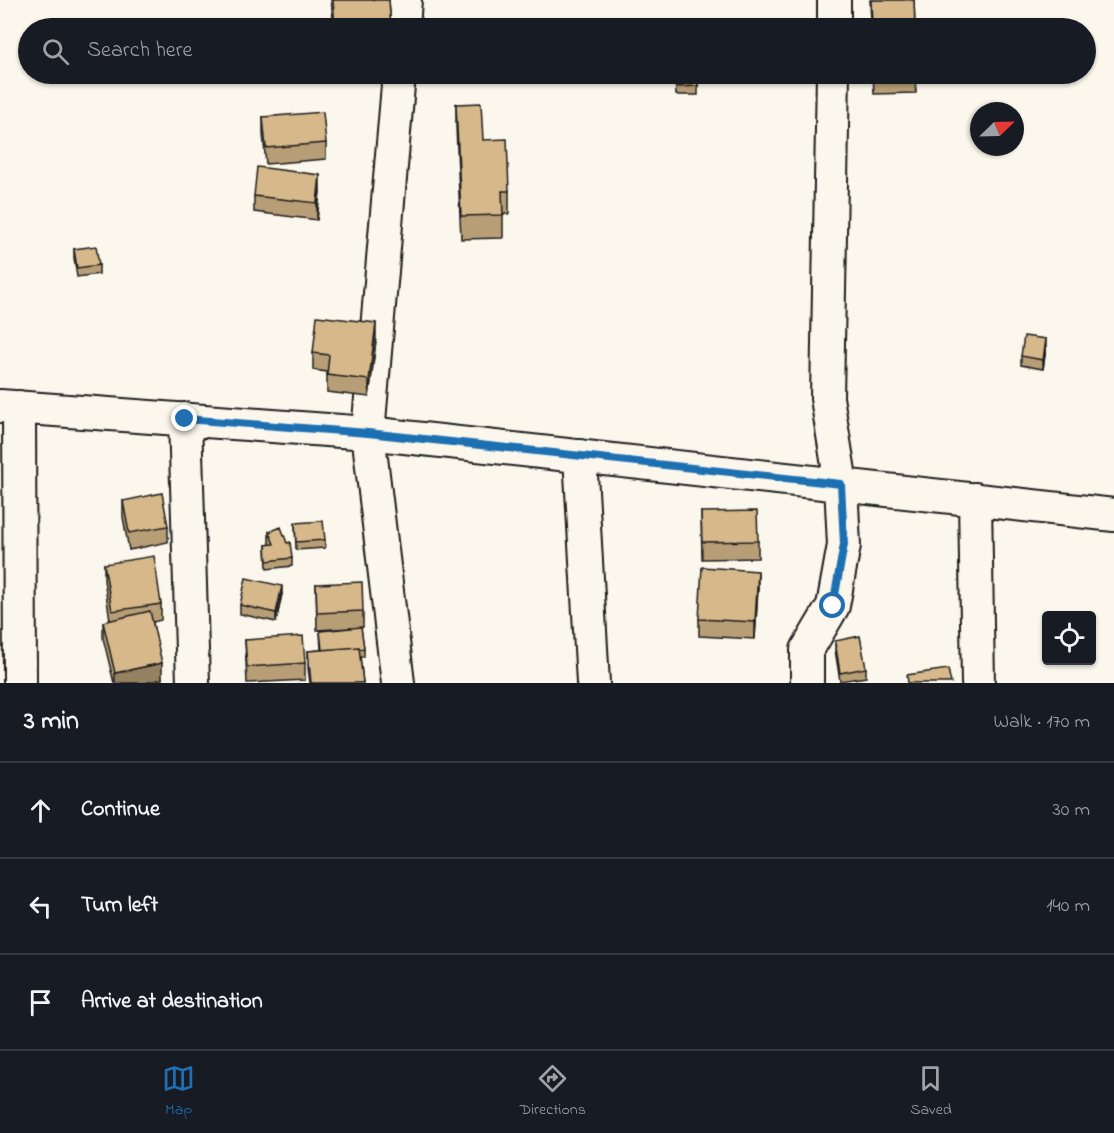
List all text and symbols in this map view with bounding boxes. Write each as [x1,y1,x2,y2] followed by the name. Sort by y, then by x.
[18,18,1096,84] search box
[39,35,72,68] icon: search
[87,35,192,67] text: Search here
[970,102,1024,156] north arrow
[171,405,197,431] route end
[819,592,845,618] route start
[1042,611,1096,665] map controls
[1042,611,1096,665] button: locate
[24,703,79,741] text: 3 min
[994,708,1090,737] text: Walk · 170 m
[24,794,57,827] icon: ahead
[81,794,160,826] text: Continue
[1053,796,1090,825] text: 30 m
[24,890,57,923] icon: left
[81,890,158,922] text: Turn left
[1046,892,1090,921] text: 140 m
[24,986,57,1019] icon: arrive
[81,986,263,1018] text: Arrive at destination
[162,1062,195,1122] tab: Map
[519,1062,586,1122] tab: Directions
[910,1062,952,1122] tab: Saved

